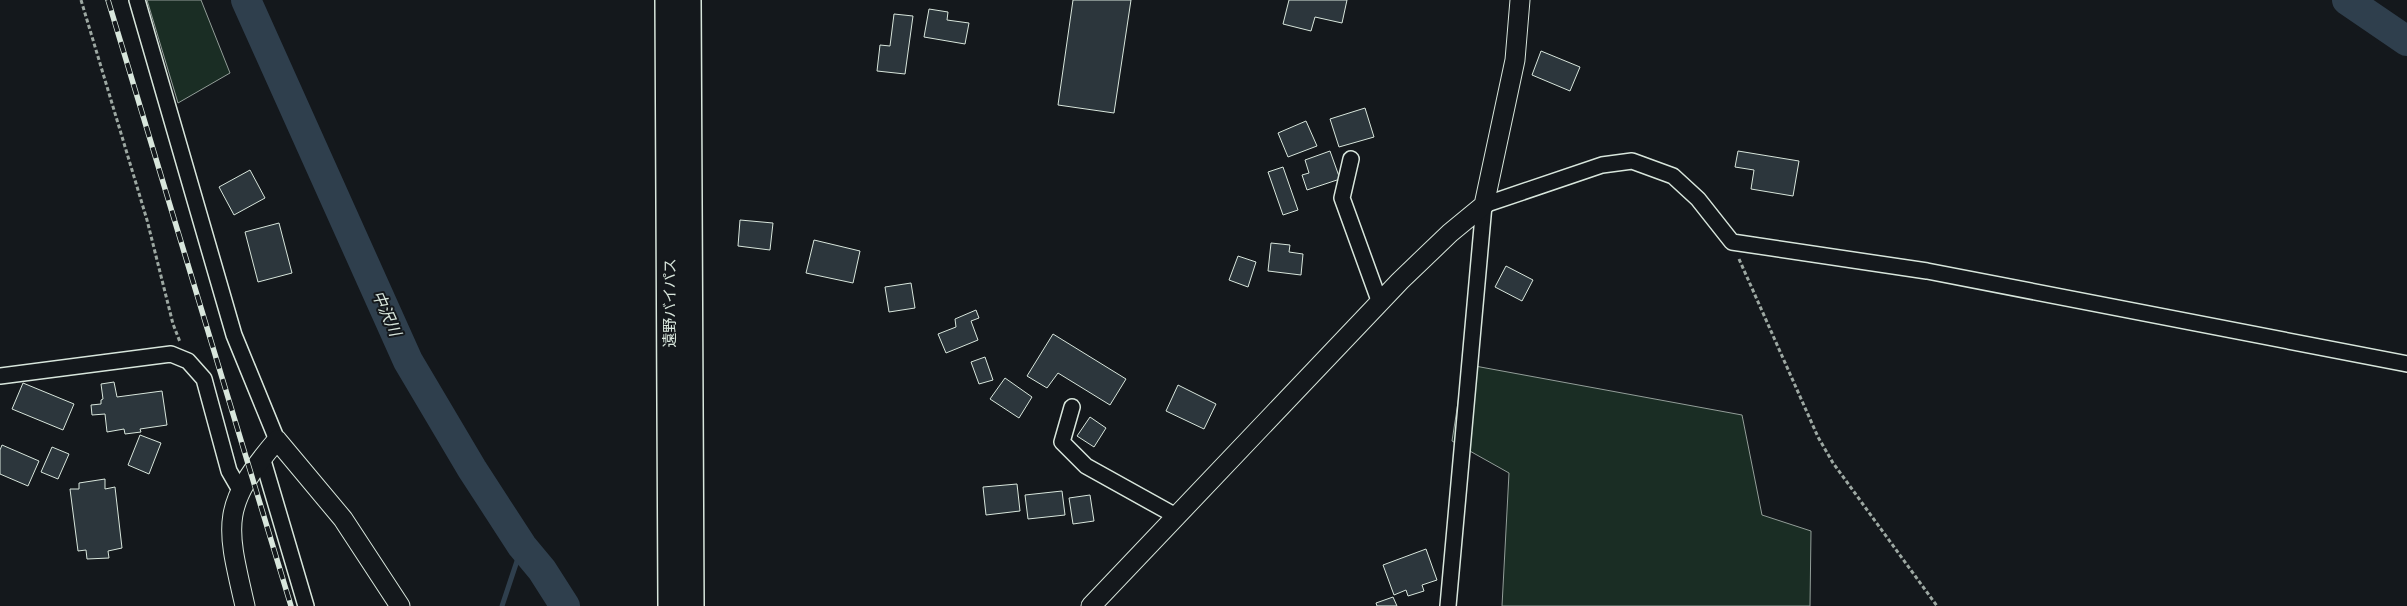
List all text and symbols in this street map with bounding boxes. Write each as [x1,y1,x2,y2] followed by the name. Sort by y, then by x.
[659,258,680,348] street label: 遠野バイパス
[367,287,408,341] water label: 中沢川

